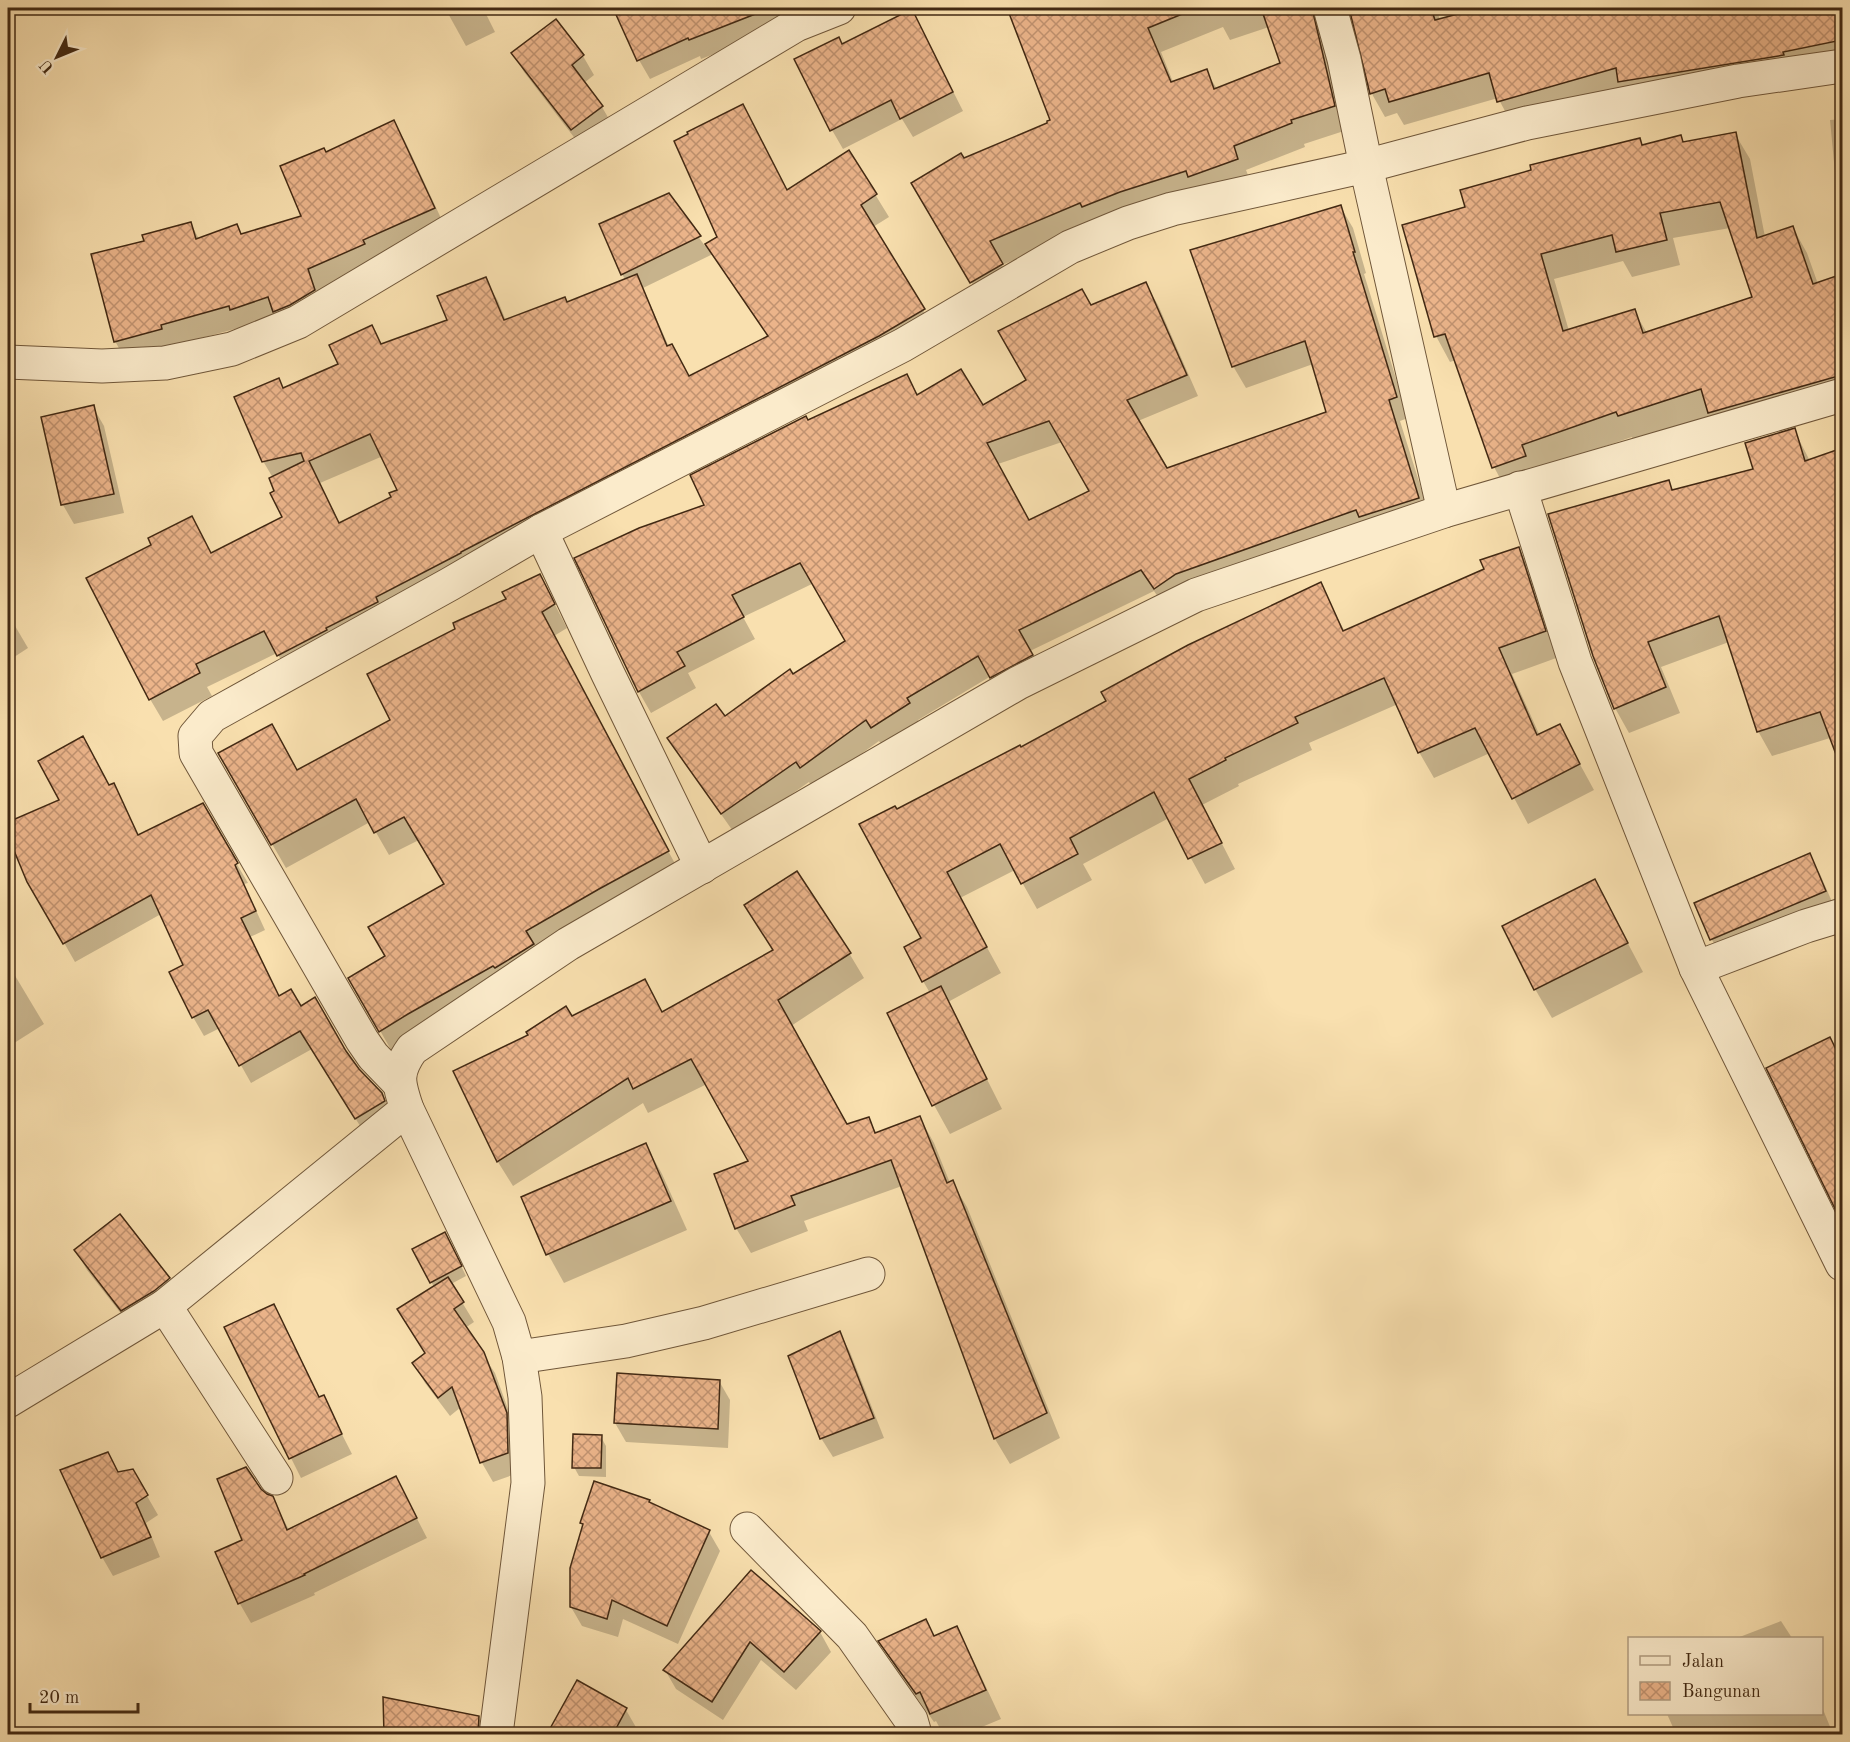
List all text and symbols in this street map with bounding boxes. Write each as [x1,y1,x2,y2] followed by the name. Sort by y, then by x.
[27,27,87,87] north arrow
[37,56,58,76] text: U
[1628,1637,1823,1715] legend
[1682,1653,1724,1671] text: Jalan
[30,1676,138,1714] scale bar
[1682,1683,1761,1701] text: Bangunan
[39,1689,79,1707] text: 20 m

